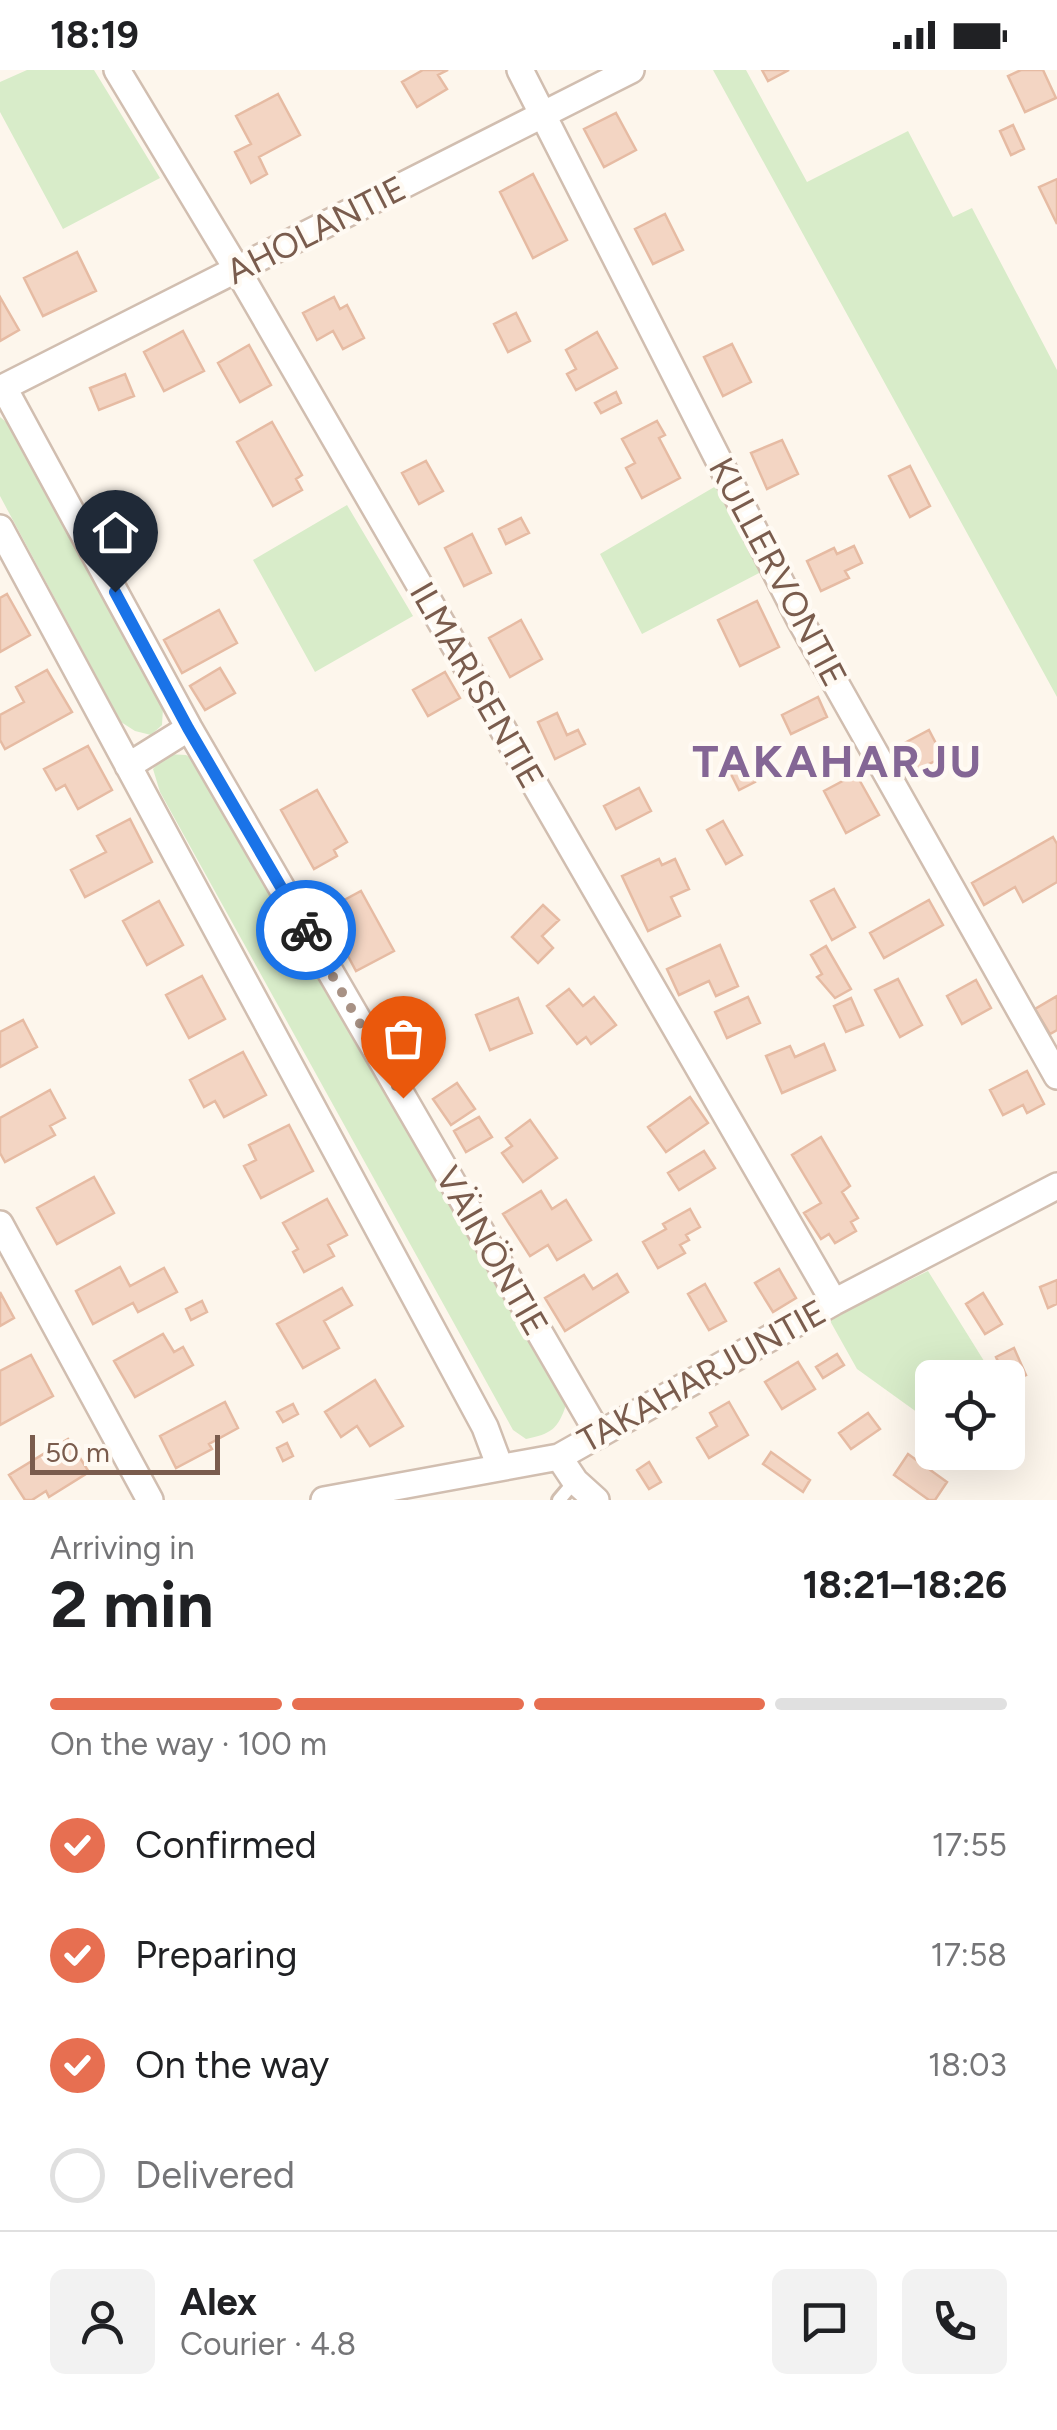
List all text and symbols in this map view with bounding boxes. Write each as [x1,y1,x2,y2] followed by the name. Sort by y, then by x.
[50,12,139,58] text: 18:19
[219,167,413,293] street label: AHOLANTIE
[700,450,856,694] street label: KULLERVONTIE
[73,490,158,593] pin
[88,505,143,560] icon: home
[401,574,553,796] street label: ILMARISENTIE
[692,734,984,788] district label: TAKAHARJU
[256,880,356,980] courier
[279,903,334,958] icon: bike
[361,996,446,1099] pin
[376,1011,431,1066] icon: bag
[427,1159,557,1343] street label: VÄINÖNTIE
[571,1290,833,1462] street label: TAKAHARJUNTIE
[915,1360,1025,1470] map controls
[915,1360,1025,1470] button: locate
[30,1430,220,1474] scale bar
[45,1435,110,1469] text: 50 m
[50,1529,195,1567] text: Arriving in
[803,1562,1007,1608] text: 18:21–18:26
[50,1565,214,1643] text: 2 min
[50,1725,327,1763] text: On the way · 100 m
[50,1818,105,1873] icon: check
[135,1822,317,1868] text: Confirmed
[932,1826,1007,1864] text: 17:55
[50,1928,105,1983] icon: check
[135,1932,297,1978] text: Preparing
[930,1936,1007,1974] text: 17:58
[50,2038,105,2093] icon: check
[135,2042,329,2088] text: On the way
[928,2046,1007,2084] text: 18:03
[135,2152,295,2198] text: Delivered
[50,2269,155,2374] button: person
[772,2269,877,2374] button: chat
[902,2269,1007,2374] button: phone
[180,2279,257,2325] text: Alex
[180,2325,356,2363] text: Courier · 4.8

